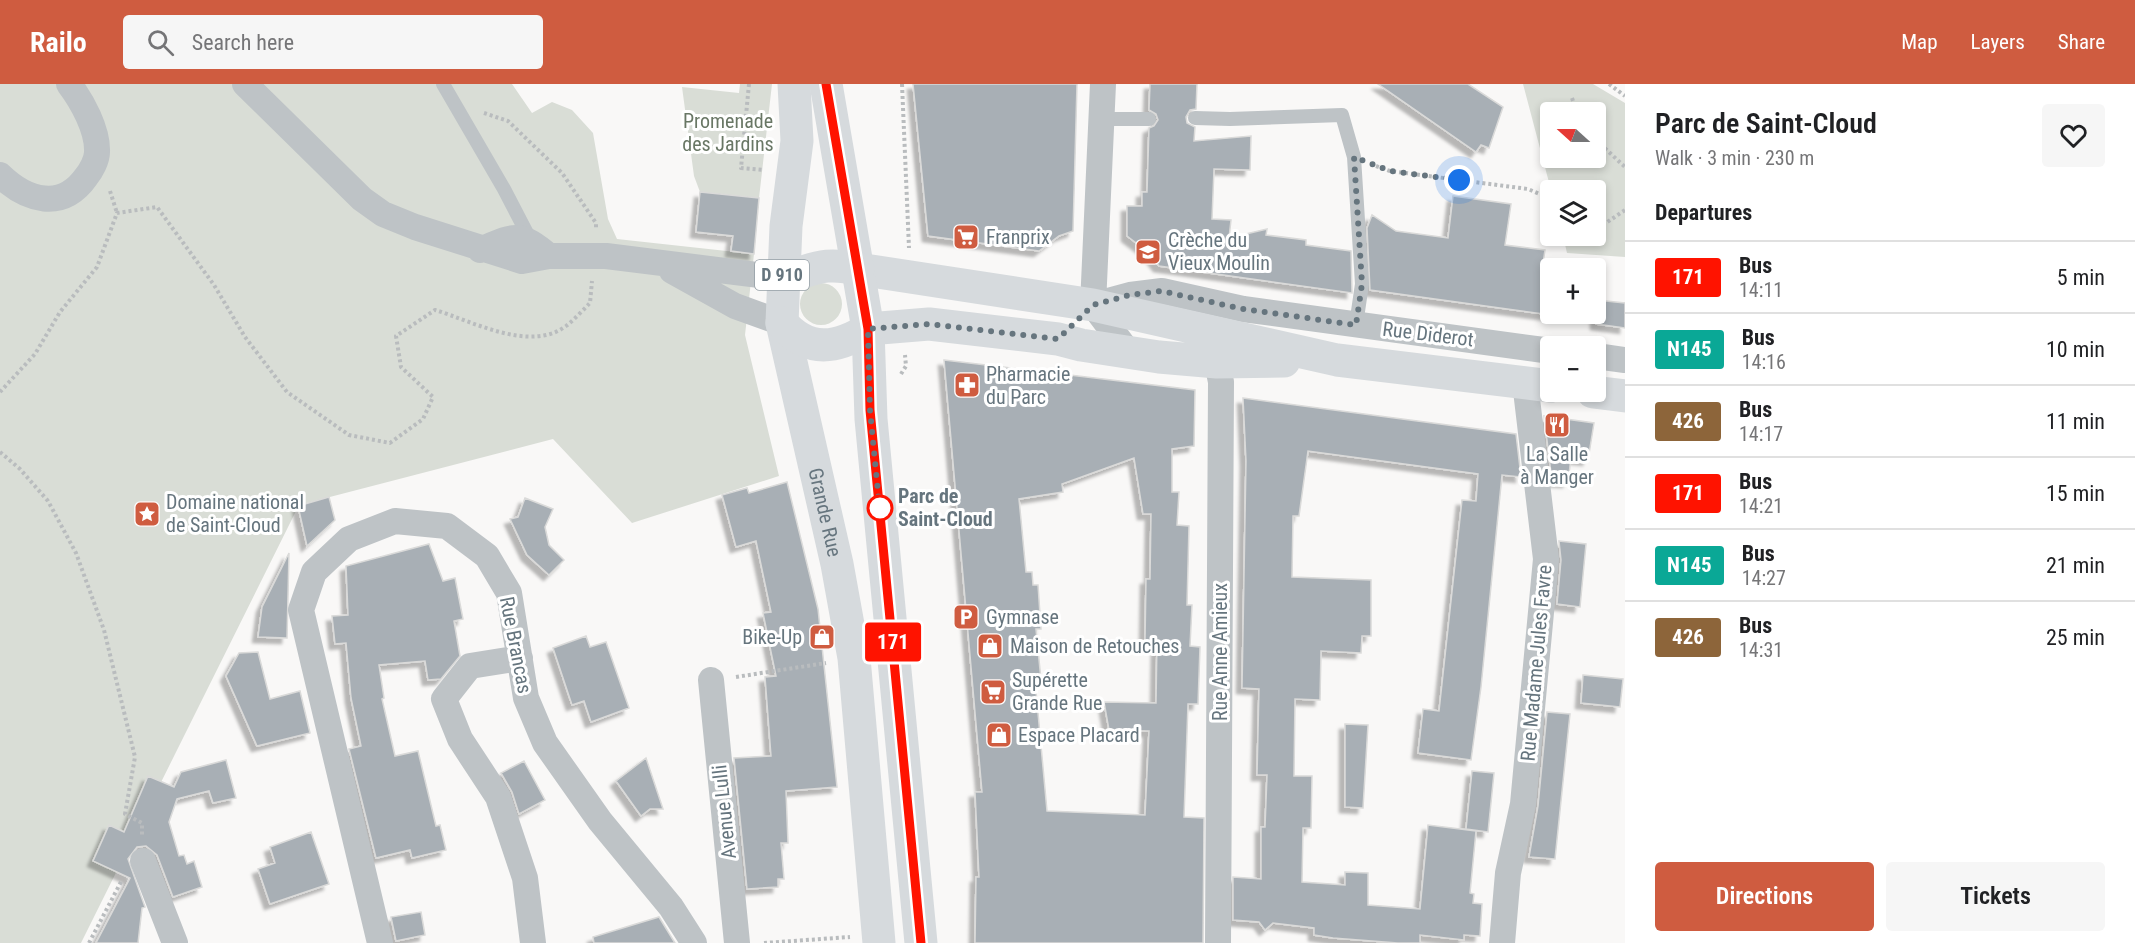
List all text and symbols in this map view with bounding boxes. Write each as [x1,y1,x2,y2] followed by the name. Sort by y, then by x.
[123,15,543,69] search box
[30,26,87,59] text: Railo
[144,26,177,59] icon: search
[192,30,294,55] text: Search here
[1901,30,1938,54] text: Map
[1971,30,2025,54] text: Layers
[2058,30,2105,54] text: Share
[1540,102,1606,168] north arrow
[1540,102,1606,402] map controls
[2042,104,2105,167] button: heart
[1655,107,1877,140] text: Parc de Saint-Cloud
[682,109,774,156] park label: Promenade des Jardins
[1655,146,1814,170] text: Walk · 3 min · 230 m
[1444,165,1474,195] your location
[1540,180,1606,246] button: layers
[1655,200,1752,225] text: Departures
[951,222,981,252] supermarket icon: Franprix
[986,225,1050,249] place label: Franprix
[1168,228,1270,275] place label: Crèche du Vieux Moulin
[1133,237,1163,267] school or university icon: Crèche du Vieux Moulin
[1739,253,1772,278] text: Bus
[1540,258,1606,324] button: +
[755,260,809,290] road number: D 910
[1672,265,1704,289] text: 171
[2057,265,2105,290] text: 5 min
[1739,278,1783,302] text: 14:11
[1381,317,1475,351] street label: Rue Diderot
[1742,325,1775,350] text: Bus
[1540,336,1606,402] button: −
[1667,337,1712,361] text: N145
[2046,337,2105,362] text: 10 min
[1742,350,1786,374] text: 14:16
[986,362,1070,409] place label: Pharmacie du Parc
[952,370,982,400] pharmacy icon: Pharmacie du Parc
[1739,397,1772,422] text: Bus
[1672,409,1704,433] text: 426
[2046,409,2105,434] text: 11 min
[1542,410,1572,440] restaurant icon: La Salle à Manger
[1739,422,1783,446] text: 14:17
[1520,442,1594,489] place label: La Salle à Manger
[803,466,847,559] street label: Grande Rue
[1739,469,1772,494] text: Bus
[1672,481,1704,505] text: 171
[2046,481,2105,506] text: 15 min
[898,484,993,531] place label: Parc de Saint-Cloud
[166,490,304,537] place label: Domaine national de Saint-Cloud
[1739,494,1783,518] text: 14:21
[867,495,893,521] marker: Parc de Saint-Cloud
[132,499,162,529] place icon: Domaine national de Saint-Cloud
[1742,541,1775,566] text: Bus
[1667,553,1712,577] text: N145
[2046,553,2105,578] text: 21 min
[1515,564,1557,762] street label: Rue Madame Jules Favre
[1742,566,1786,590] text: 14:27
[1208,583,1232,721] street label: Rue Anne Amieux
[495,595,537,695] street label: Rue Brancas
[951,602,981,632] parking icon: Gymnase
[986,605,1059,629] place label: Gymnase
[1739,613,1772,638] text: Bus
[807,622,837,652] shop icon: Bike-Up
[858,622,928,662] line badge: 171
[742,625,802,649] place label: Bike-Up
[1672,625,1704,649] text: 426
[2046,625,2105,650] text: 25 min
[877,630,909,654] text: 171
[975,631,1005,661] shop icon: Maison de Retouches
[1010,634,1179,658] place label: Maison de Retouches
[1739,638,1783,662] text: 14:31
[1012,668,1102,715] place label: Supérette Grande Rue
[978,677,1008,707] supermarket icon: Supérette Grande Rue
[984,720,1014,750] shop icon: Espace Placard
[1018,723,1140,747] place label: Espace Placard
[707,764,741,860] street label: Avenue Lulli
[1655,862,1874,931] button: Directions
[1886,862,2105,931] button: Tickets

